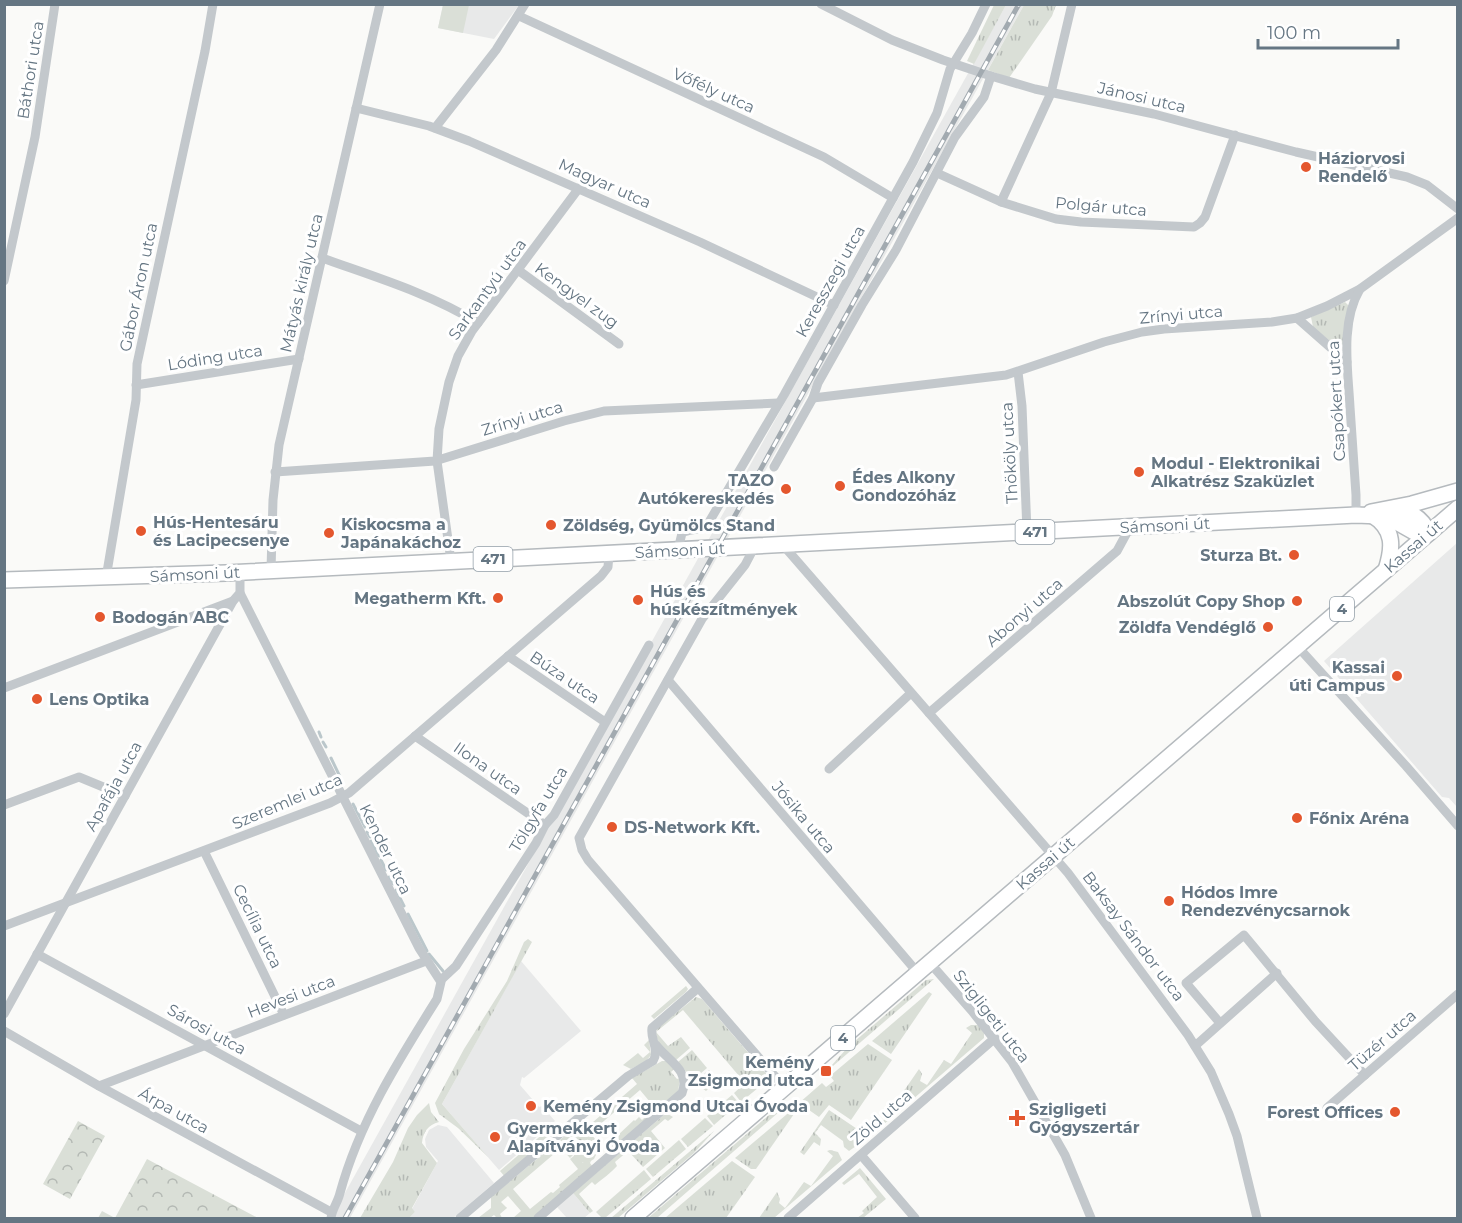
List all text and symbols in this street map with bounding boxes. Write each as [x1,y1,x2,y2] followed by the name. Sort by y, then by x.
[1258,12,1398,50] scale bar
[13,20,48,120] street label: Báthori utca
[1267,22,1321,44] text: 100 m
[670,64,758,117] street label: Vőfély utca
[1095,78,1188,117] street label: Jánosi utca
[1318,149,1405,186] place label: Háziorvosi Rendelő
[556,155,654,212] street label: Magyar utca
[1299,160,1313,174] marker: Háziorvosi Rendelő
[1054,193,1148,220] street label: Polgár utca
[276,212,327,354] street label: Mátyás király utca
[116,221,161,353] street label: Gábor Áron utca
[792,222,869,340] street label: Keresszegi utca
[444,235,530,343] street label: Sarkantyú utca
[531,259,622,332] street label: Kengyel zug
[1138,301,1224,328] street label: Zrínyi utca
[1324,340,1349,462] street label: Csapókert utca
[166,341,264,374] street label: Lóding utca
[479,397,565,440] street label: Zrínyi utca
[997,402,1022,504] street label: Thököly utca
[1150,454,1320,491] place label: Modul - Elektronikai Alkatrész Szaküzlet
[1132,465,1146,479] marker: Modul - Elektronikai Alkatrész Szaküzlet
[852,468,956,505] place label: Édes Alkony Gondozóház
[637,471,774,508] place label: TAZO Autókereskedés
[833,479,847,493] marker: Édes Alkony Gondozóház
[779,482,793,496] marker: TAZO Autókereskedés
[153,513,290,550] place label: Hús-Hentesáru és Lacipecsenye
[1119,514,1211,537] street label: Sámsoni út
[340,515,461,552] place label: Kiskocsma a Japánakáchoz
[1380,515,1447,577] street label: Kassai út
[563,516,775,535] place label: Zöldség, Gyümölcs Stand
[544,518,558,532] marker: Zöldség, Gyümölcs Stand
[1016,520,1054,544] road number: 471
[134,524,148,538] marker: Hús-Hentesáru és Lacipecsenye
[322,526,336,540] marker: Kiskocsma a Japánakáchoz
[634,539,726,562] street label: Sámsoni út
[1200,546,1282,565] place label: Sturza Bt.
[474,547,512,571] road number: 471
[1287,548,1301,562] marker: Sturza Bt.
[149,563,241,586] street label: Sámsoni út
[982,574,1067,651] street label: Abonyi utca
[650,582,798,619] place label: Hús és húskészítmények
[354,589,486,608] place label: Megatherm Kft.
[491,591,505,605] marker: Megatherm Kft.
[1116,592,1285,611] place label: Abszolút Copy Shop
[631,593,645,607] marker: Hús és húskészítmények
[1290,594,1304,608] marker: Abszolút Copy Shop
[1330,597,1354,621] road number: 4
[112,608,229,627] place label: Bodogán ABC
[93,610,107,624] marker: Bodogán ABC
[1119,618,1256,637] place label: Zöldfa Vendéglő
[1261,620,1275,634] marker: Zöldfa Vendéglő
[526,647,603,708] street label: Búza utca
[1289,658,1385,695] place label: Kassai úti Campus
[1390,669,1404,683] marker: Kassai úti Campus
[49,690,149,709] place label: Lens Optika
[30,692,44,706] marker: Lens Optika
[81,738,146,835] street label: Apafája utca
[450,738,526,799] street label: Ilona utca
[505,763,571,856] street label: Tölgyfa utca
[229,770,345,833] street label: Szeremlei utca
[767,777,839,857] street label: Jósika utca
[356,801,416,897] street label: Kender utca
[1309,809,1409,828] place label: Főnix Aréna
[1290,811,1304,825] marker: Főnix Aréna
[624,818,760,837] place label: DS-Network Kft.
[605,820,619,834] marker: DS-Network Kft.
[1012,832,1079,894] street label: Kassai út
[1079,868,1189,1005] street label: Baksay Sándor utca
[229,881,286,971] street label: Cecília utca
[1181,883,1351,920] place label: Hódos Imre Rendezvénycsarnok
[1162,894,1176,908] marker: Hódos Imre Rendezvénycsarnok
[949,966,1034,1067] street label: Szigligeti utca
[245,971,338,1022] street label: Hevesi utca
[164,1000,250,1059] street label: Sárosi utca
[1345,1006,1420,1075] street label: Tüzér utca
[831,1026,855,1050] road number: 4
[688,1053,814,1090] place label: Kemény Zsigmond utca
[819,1064,833,1078] marker: Kemény Zsigmond utca
[135,1083,212,1138] street label: Árpa utca
[847,1086,916,1149] street label: Zöld utca
[543,1097,808,1116] place label: Kemény Zsigmond Utcai Óvoda
[524,1099,538,1113] marker: Kemény Zsigmond Utcai Óvoda
[1029,1100,1140,1137] place label: Szigligeti Gyógyszertár
[1267,1103,1384,1122] place label: Forest Offices
[1388,1105,1402,1119] marker: Forest Offices
[1010,1111,1024,1125] marker: Szigligeti Gyógyszertár
[506,1119,660,1156] place label: Gyermekkert Alapítványi Óvoda
[488,1130,502,1144] marker: Gyermekkert Alapítványi Óvoda

